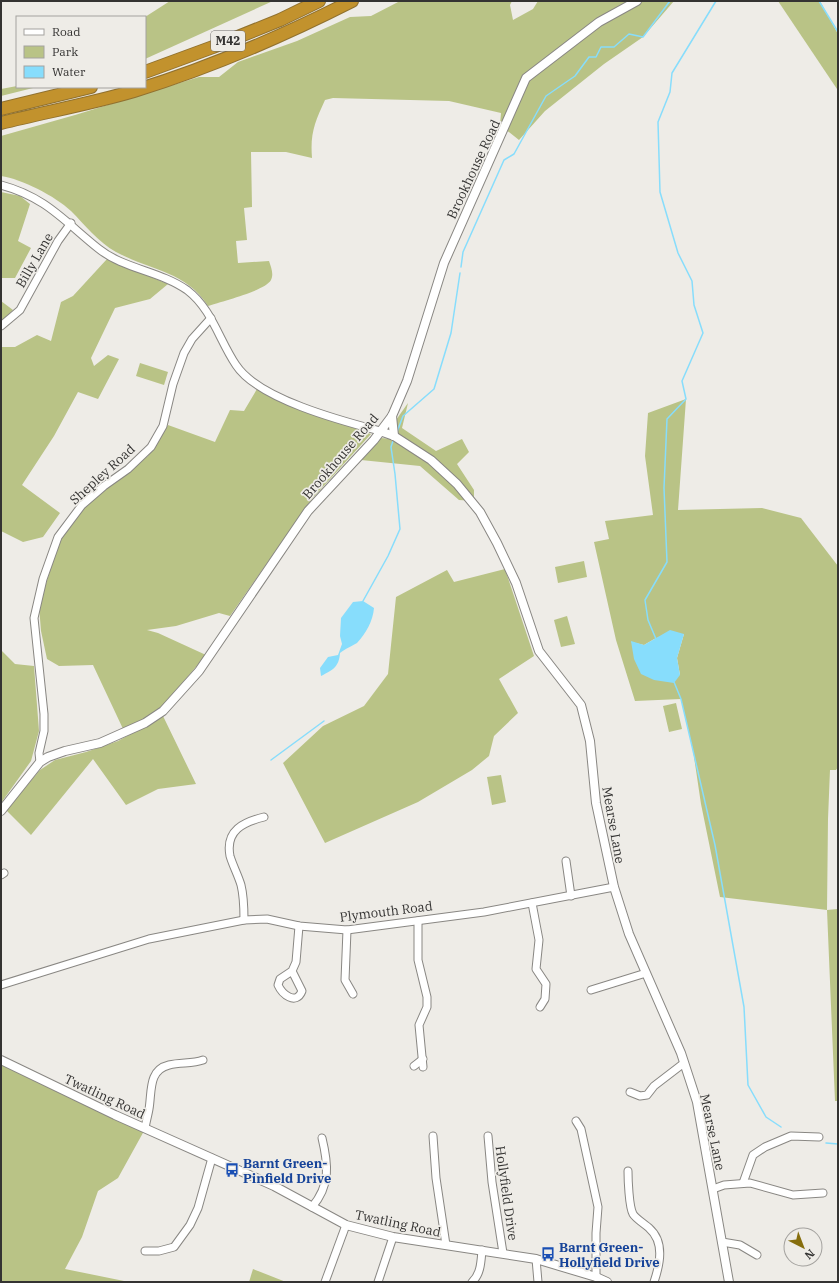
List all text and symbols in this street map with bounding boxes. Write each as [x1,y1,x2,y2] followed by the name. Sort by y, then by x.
[16,16,146,88] legend
[52,24,81,39] text: Road
[211,31,245,51] road number: M42
[52,44,78,59] text: Park
[52,64,86,79] text: Water
[443,117,504,222] street label: Brookhouse Road
[12,230,57,291] street label: Billy Lane
[299,410,382,503] street label: Brookhouse Road
[66,440,139,508] street label: Shepley Road
[598,785,629,865] street label: Mearse Lane
[339,897,434,926] street label: Plymouth Road
[62,1070,148,1123] street label: Twatling Road
[696,1092,729,1172] street label: Mearse Lane
[491,1145,522,1241] street label: Hollyfield Drive
[243,1155,331,1187] place label: Barnt Green- Pinfield Drive
[224,1162,240,1178] bus stop icon: Barnt Green- Pinfield Drive
[353,1206,443,1241] street label: Twatling Road
[783,1227,823,1267] north arrow
[559,1239,660,1271] place label: Barnt Green- Hollyfield Drive
[540,1246,556,1262] bus stop icon: Barnt Green- Hollyfield Drive
[802,1246,818,1263] text: N

